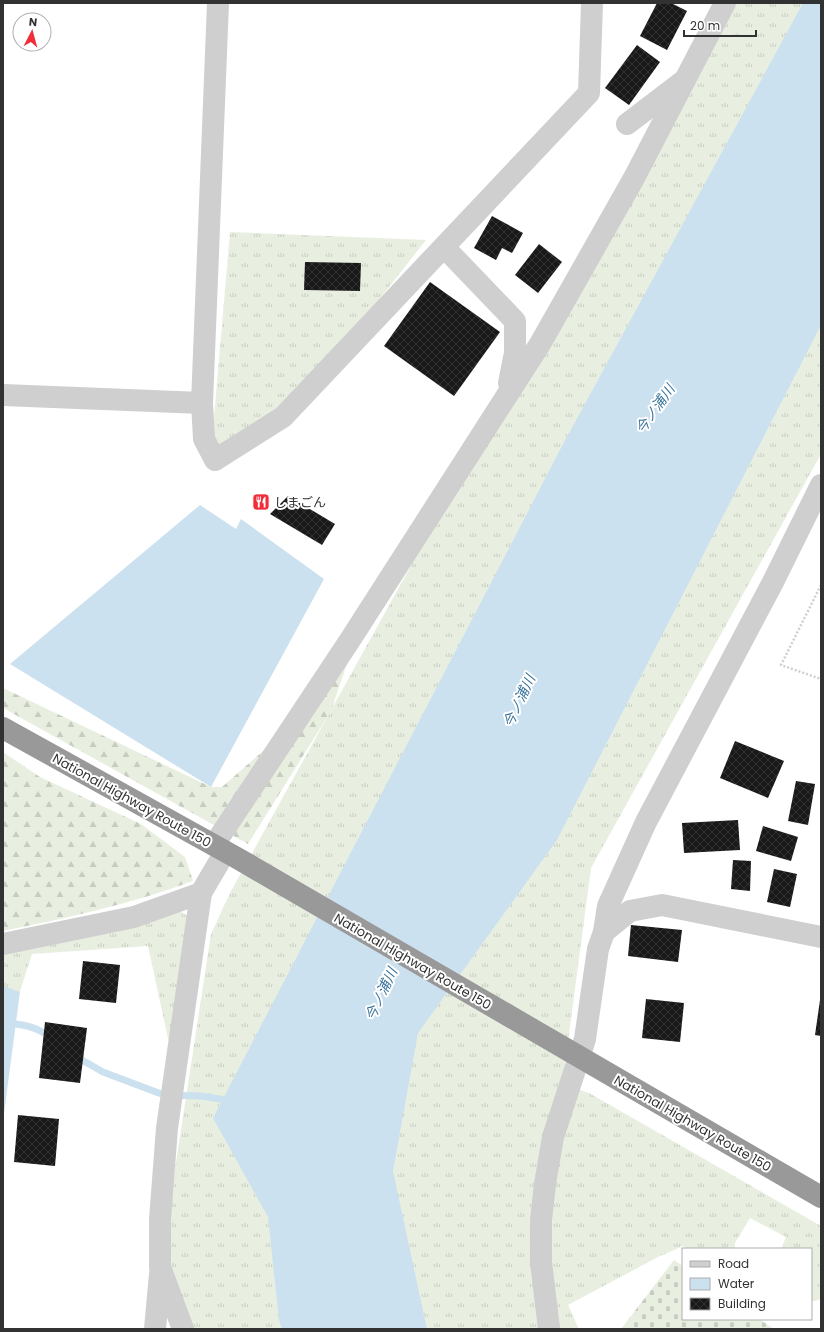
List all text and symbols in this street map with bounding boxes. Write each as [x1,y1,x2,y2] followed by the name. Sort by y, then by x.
[12,12,52,52] north arrow
[684,12,756,38] scale bar
[28,14,38,30] text: N
[690,17,720,34] text: 20 m
[631,379,680,438] water label: 今ノ浦川
[251,492,271,512] restaurant icon: しまごん
[274,493,326,512] place label: しまごん
[498,670,541,731] water label: 今ノ浦川
[49,749,215,852] street label: National Highway Route 150
[331,909,495,1014] street label: National Highway Route 150
[360,963,403,1024] water label: 今ノ浦川
[611,1071,775,1176] street label: National Highway Route 150
[682,1248,812,1320] legend
[718,1255,749,1272] text: Road
[718,1275,755,1292] text: Water
[718,1295,766,1312] text: Building

